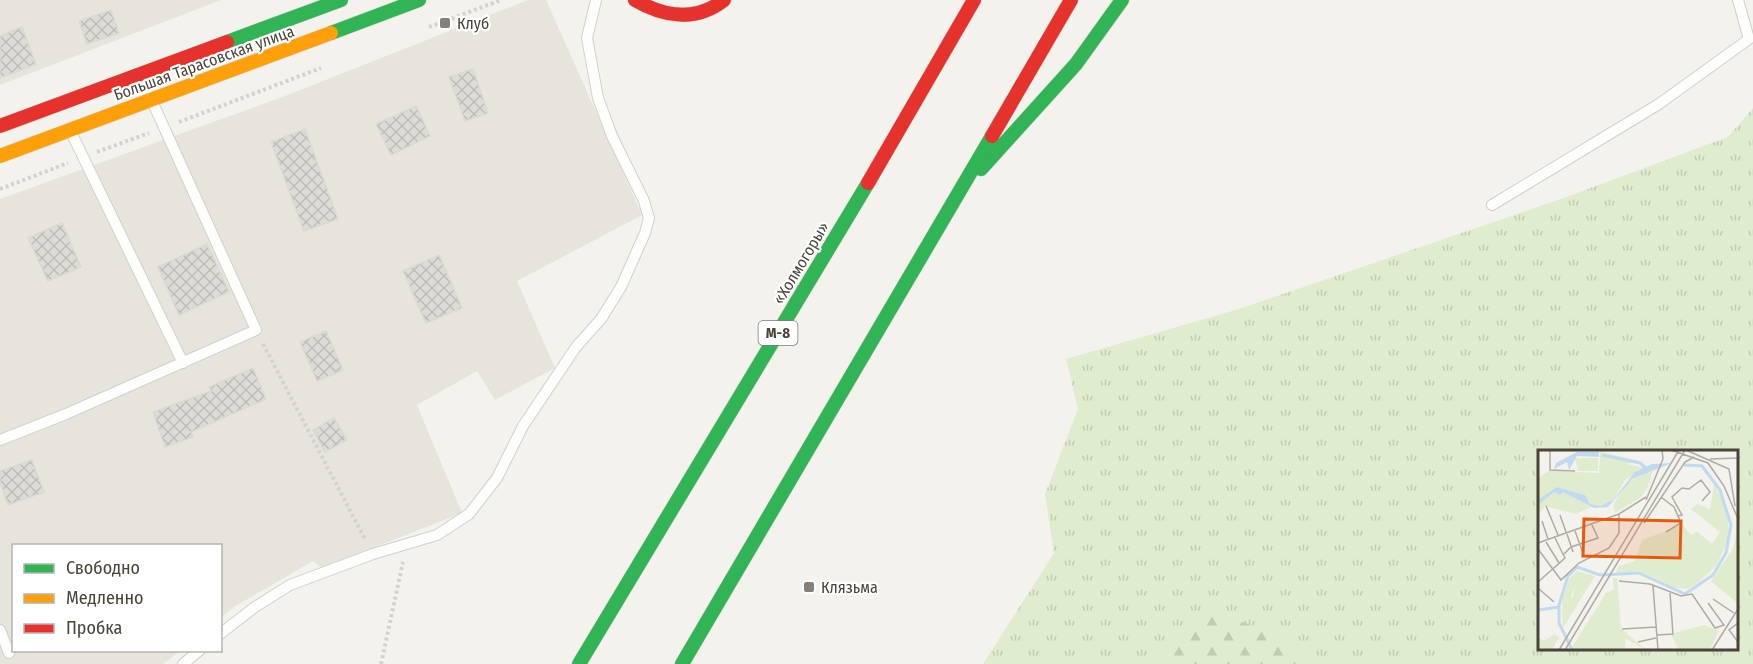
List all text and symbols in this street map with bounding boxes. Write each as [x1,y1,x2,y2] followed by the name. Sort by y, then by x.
[457,14,489,33] place label: Клуб
[438,16,452,30] marker: Клуб
[111,21,297,105] street label: Большая Тарасовская улица
[769,218,833,308] street label: «Холмогоры»
[758,321,798,345] road number: М-8
[1538,450,1738,649] inset map
[12,544,222,652] legend
[66,557,140,579] text: Свободно
[821,578,878,597] place label: Клязьма
[802,580,816,594] marker: Клязьма
[66,587,144,609] text: Медленно
[66,617,122,639] text: Пробка

